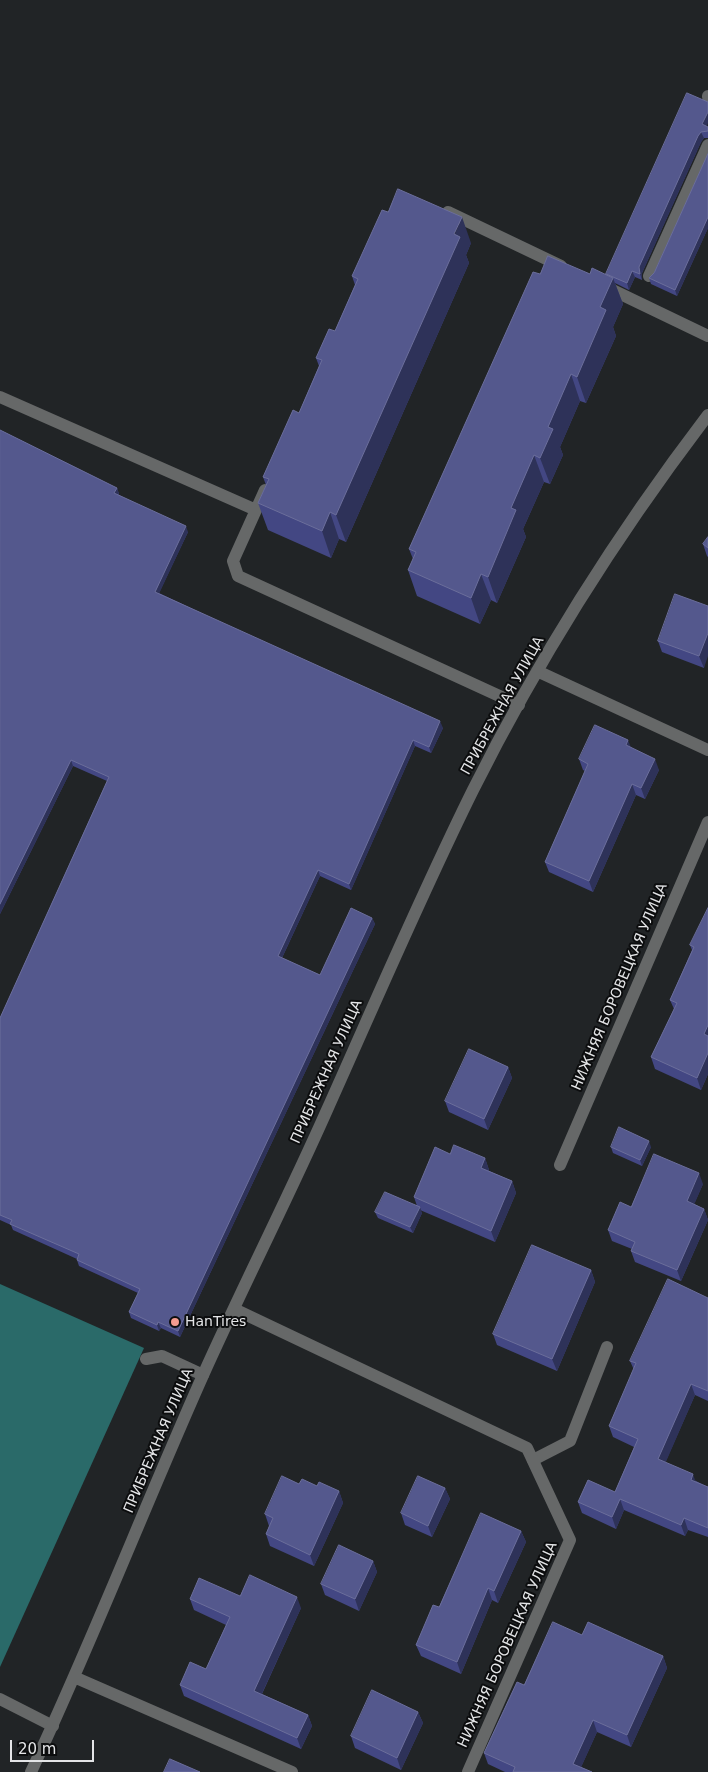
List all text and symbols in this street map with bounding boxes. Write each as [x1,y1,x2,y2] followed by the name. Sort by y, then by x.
[458,634,548,778] street label: ПРИБРЕЖНАЯ УЛИЦА
[569,881,671,1093] street label: НИЖНЯЯ БОРОВЕЦКАЯ УЛИЦА
[288,997,366,1147] street label: ПРИБРЕЖНАЯ УЛИЦА
[185,1314,246,1330] place label: HanTires
[169,1316,181,1328] marker: HanTires
[121,1366,197,1516] street label: ПРИБРЕЖНАЯ УЛИЦА
[455,1539,561,1751] street label: НИЖНЯЯ БОРОВЕЦКАЯ УЛИЦА
[12,1730,96,1762] scale bar
[18,1740,56,1758] text: 20 m

